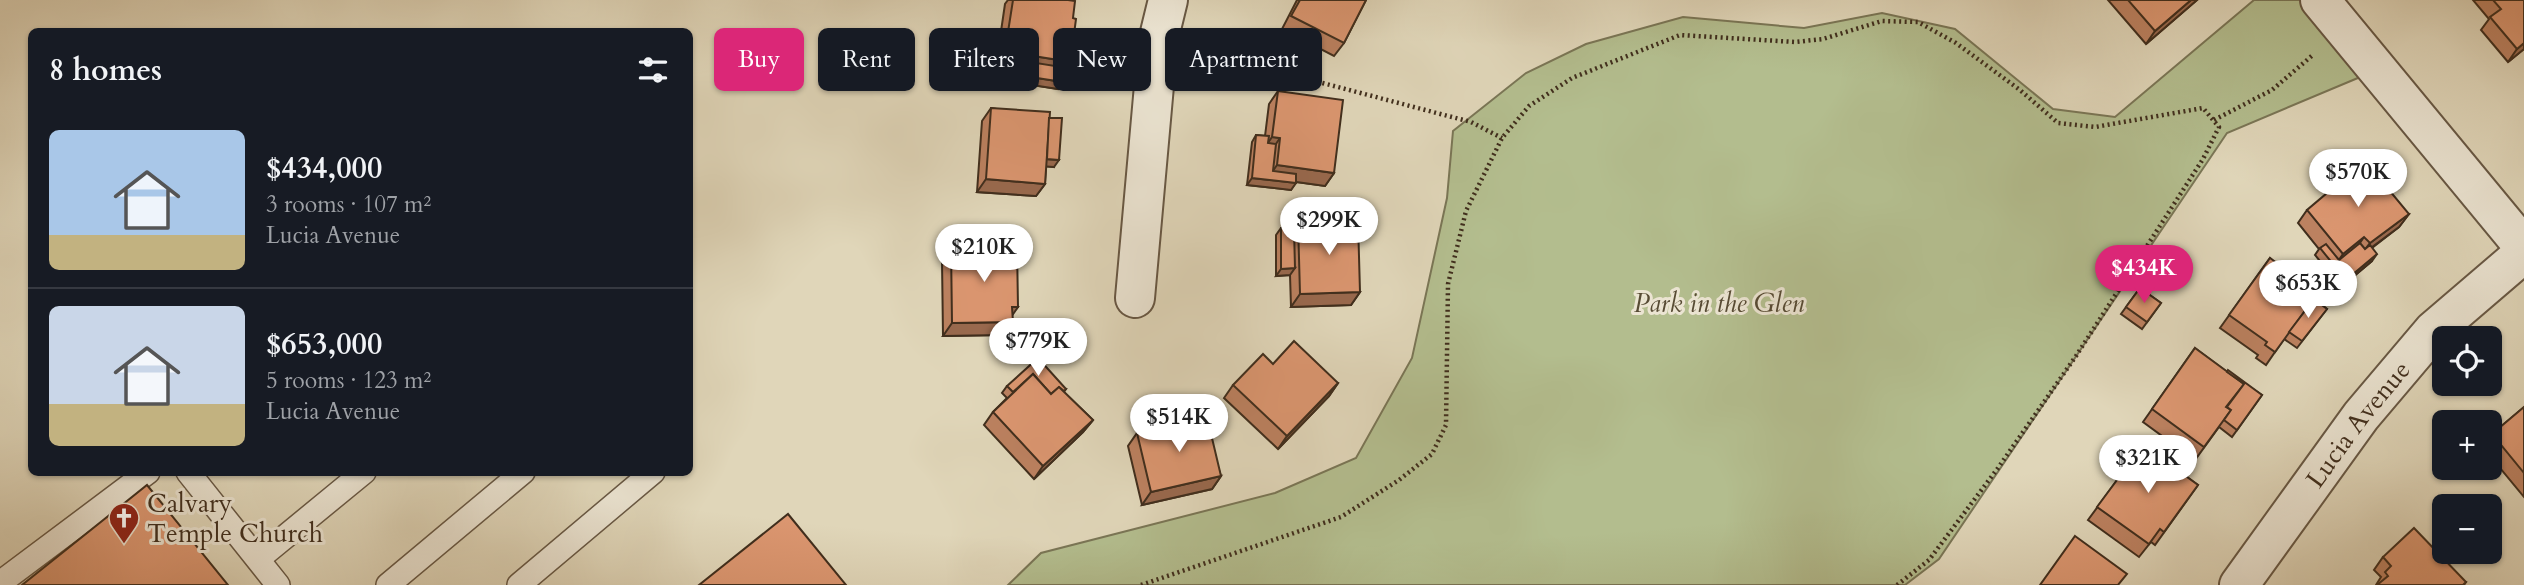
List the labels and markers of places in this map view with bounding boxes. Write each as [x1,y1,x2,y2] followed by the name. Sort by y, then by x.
[2309,150,2407,209] pin: $570K
[1280,198,1378,257] pin: $299K
[935,224,1033,284] pin: $210K
[2095,246,2193,305] pin: $434K
[2259,260,2357,320] pin: $653K
[989,318,1087,378] pin: $779K
[1130,394,1228,454] pin: $514K
[2099,435,2197,495] pin: $321K
[147,486,323,551] place label: Calvary Temple Church
[107,501,141,545] church icon: Calvary Temple Church

